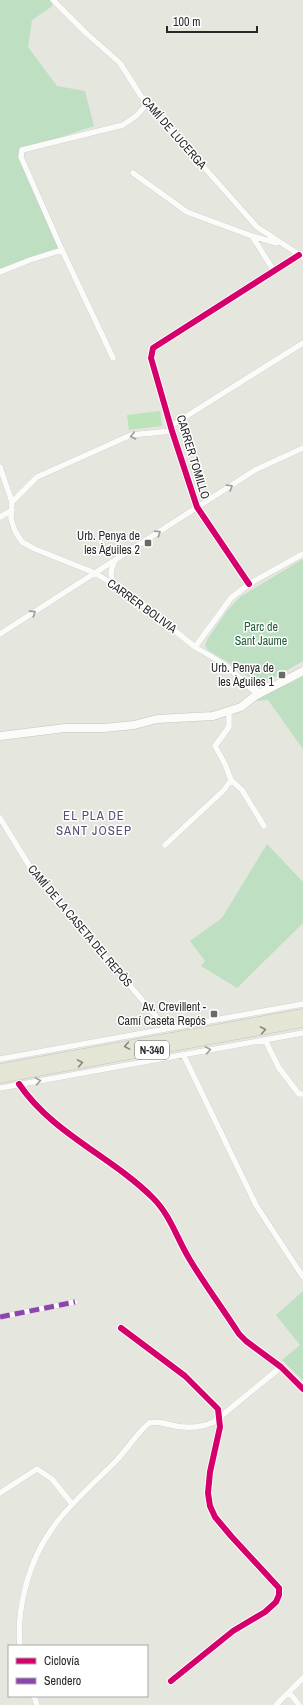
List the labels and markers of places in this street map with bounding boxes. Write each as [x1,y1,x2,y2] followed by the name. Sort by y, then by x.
[77,528,140,558] place label: Urb. Penya de les Àguiles 2
[143,538,153,548] marker: Urb. Penya de les Àguiles 2
[211,660,275,690] place label: Urb. Penya de les Àguiles 1
[277,670,287,680] marker: Urb. Penya de les Àguiles 1
[117,999,207,1029] place label: Av. Crevillent - Camí Caseta Repós
[209,1009,219,1019] marker: Av. Crevillent - Camí Caseta Repós

